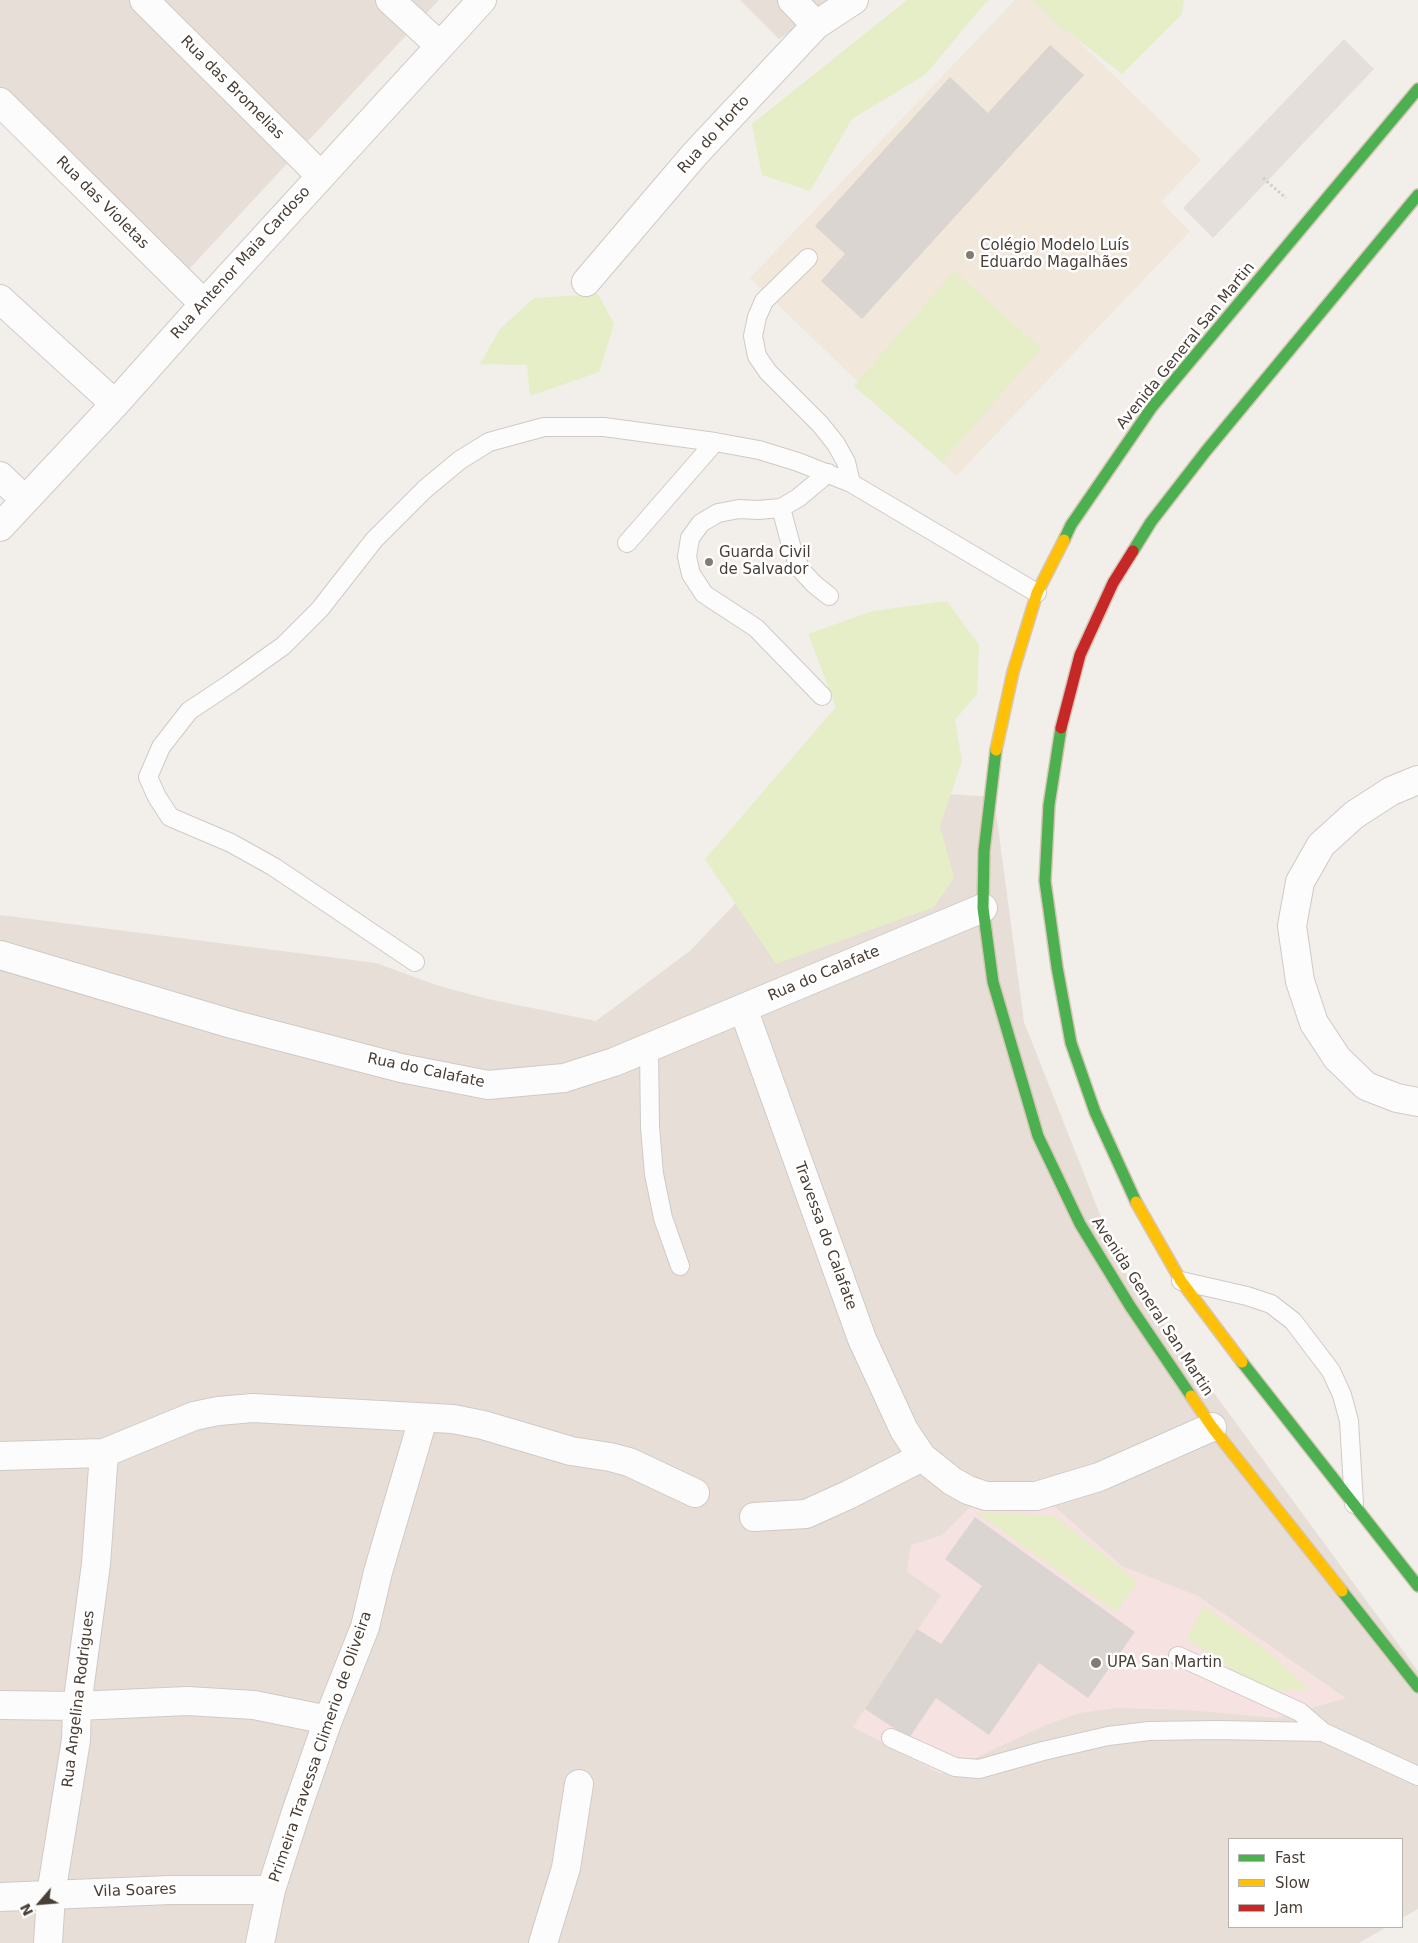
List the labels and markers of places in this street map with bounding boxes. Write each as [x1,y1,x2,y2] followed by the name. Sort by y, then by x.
[980,237,1129,272] place label: Colégio Modelo Luís Eduardo Magalhães
[964,249,976,261] marker: Colégio Modelo Luís Eduardo Magalhães
[719,544,811,579] place label: Guarda Civil de Salvador
[703,556,715,568] marker: Guarda Civil de Salvador
[1107,1654,1222,1672] place label: UPA San Martin
[1089,1656,1103,1670] marker: UPA San Martin

